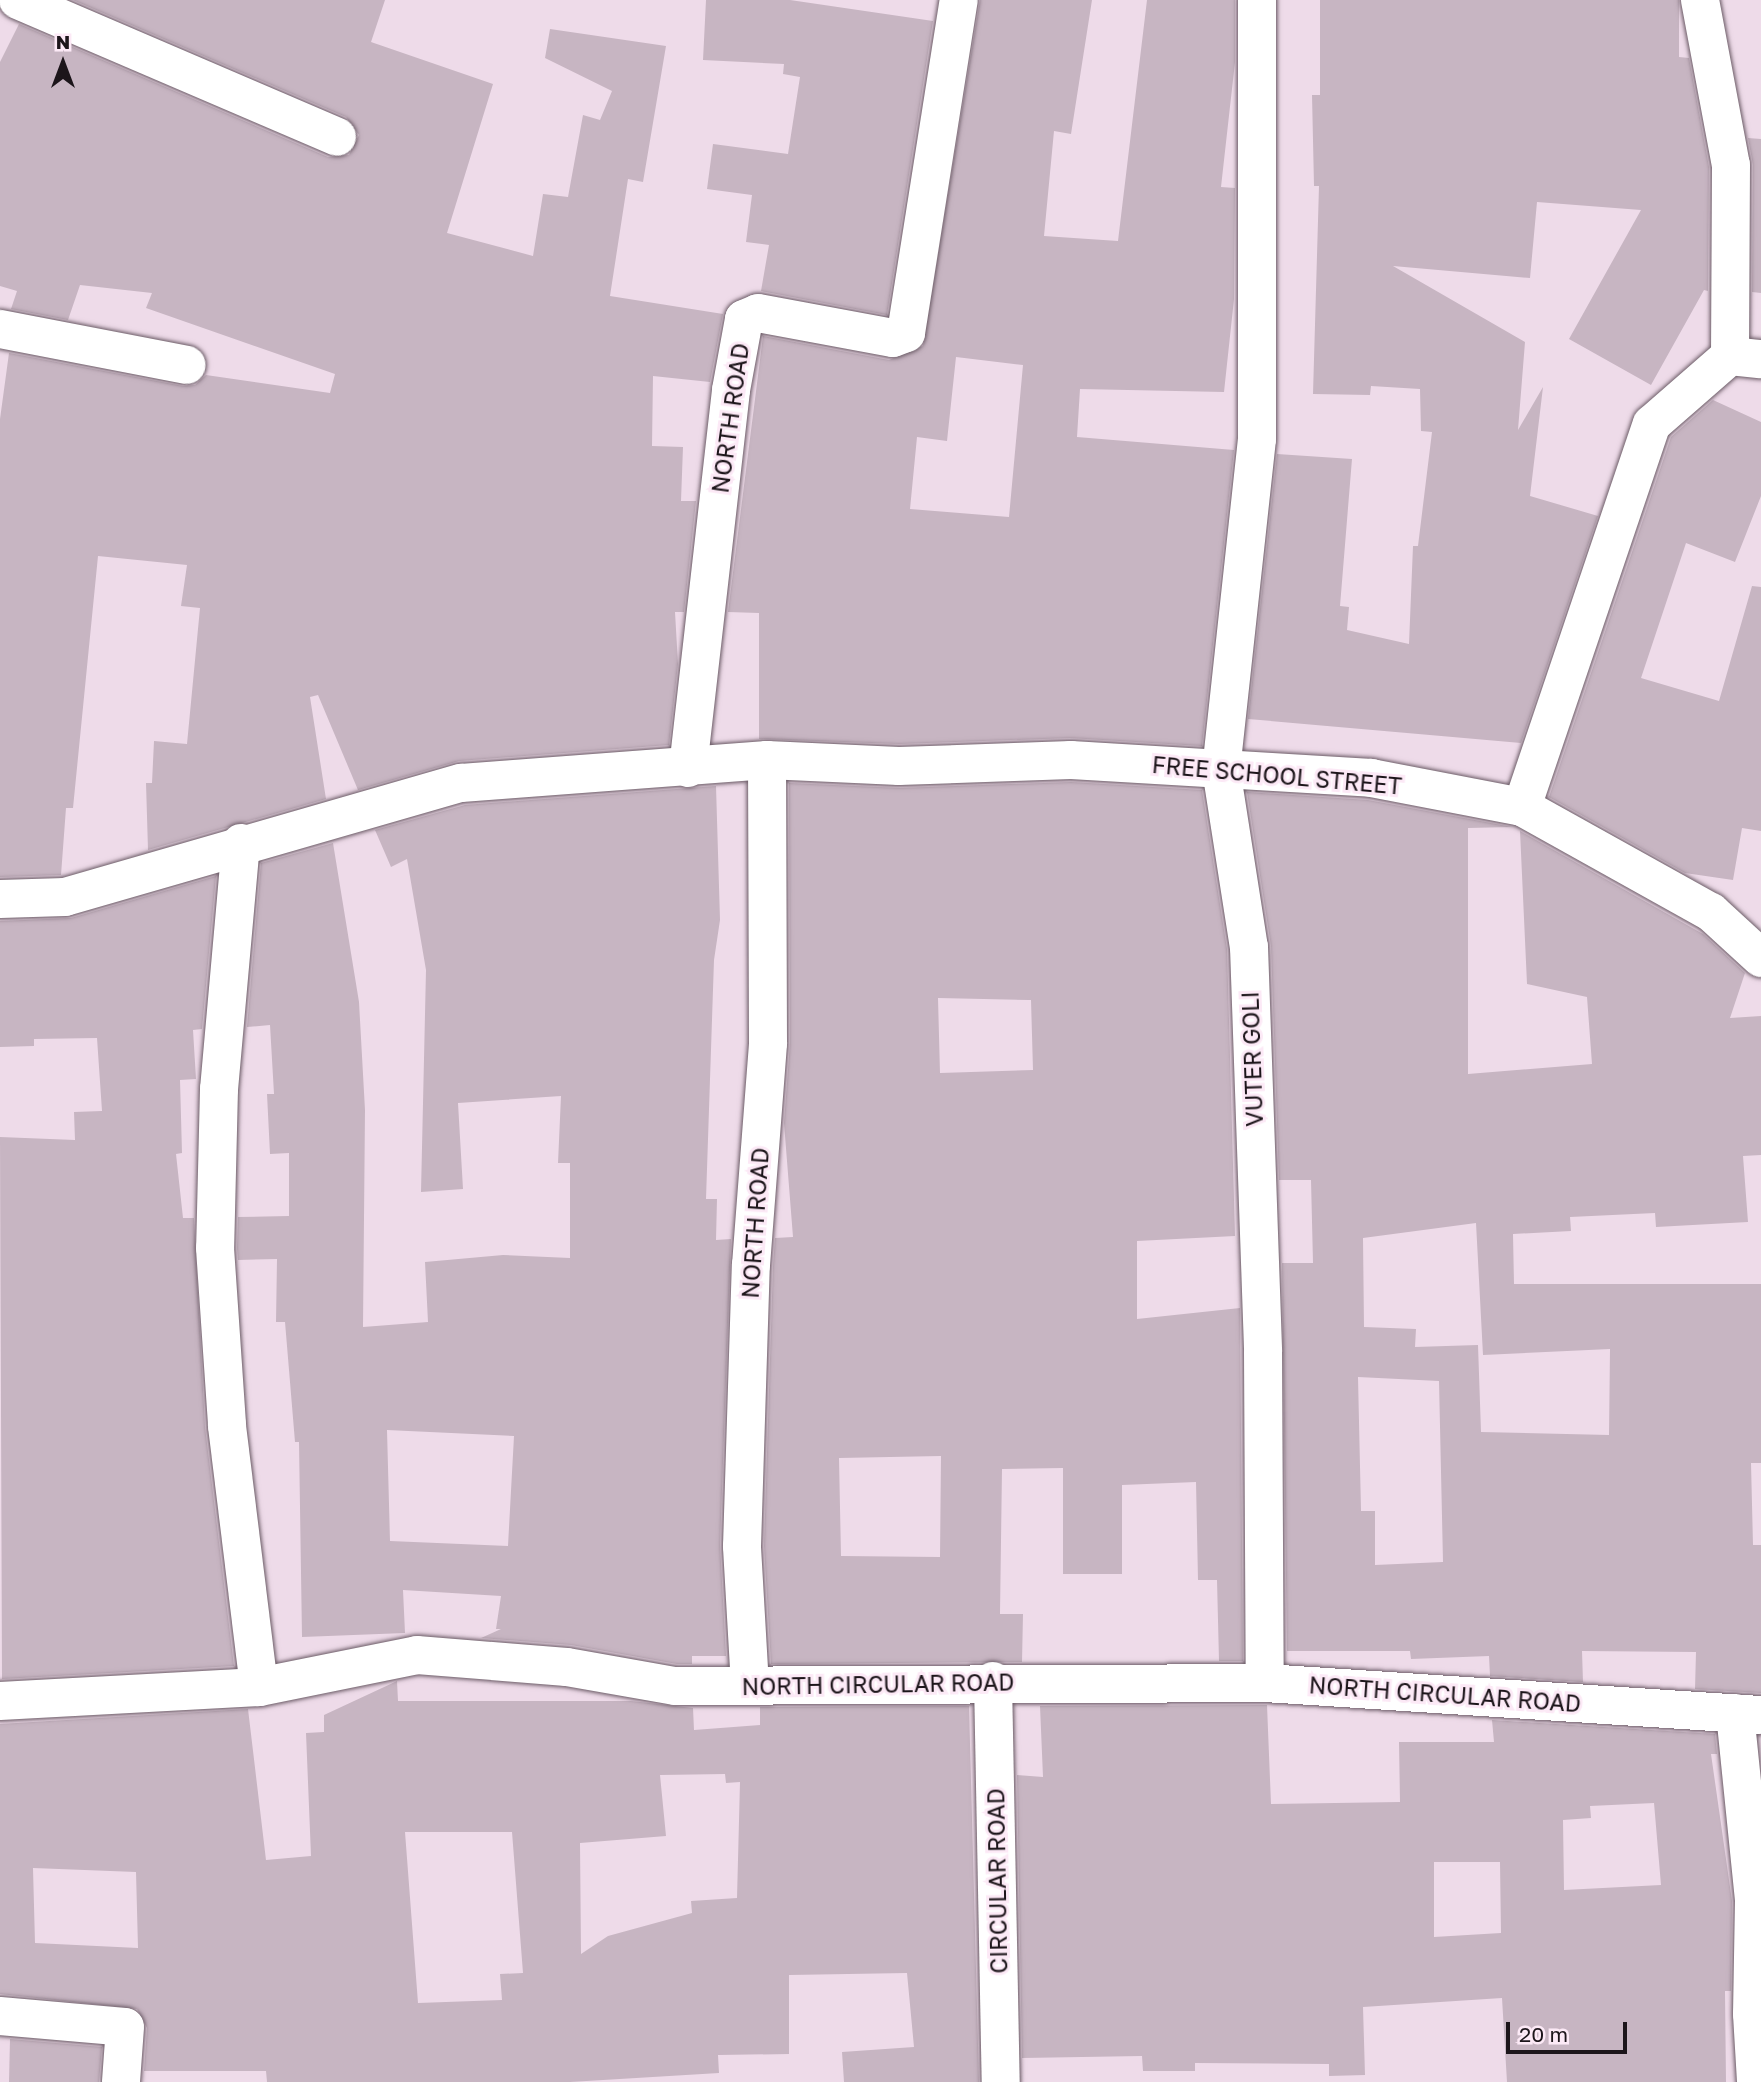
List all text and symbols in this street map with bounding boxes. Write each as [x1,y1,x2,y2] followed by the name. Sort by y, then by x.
[28,28,98,98] north arrow
[56,30,70,53] text: N
[706,341,754,495] street label: NORTH ROAD
[1151,750,1403,800] street label: FREE SCHOOL STREET
[1236,991,1268,1127] street label: VUTER GOLI
[736,1147,774,1299] street label: NORTH ROAD
[741,1668,1015,1700] street label: NORTH CIRCULAR ROAD
[1308,1671,1582,1717] street label: NORTH CIRCULAR ROAD
[982,1788,1012,1974] street label: CIRCULAR ROAD
[1509,2008,1630,2052] scale bar
[1519,2021,1568,2047] text: 20 m

